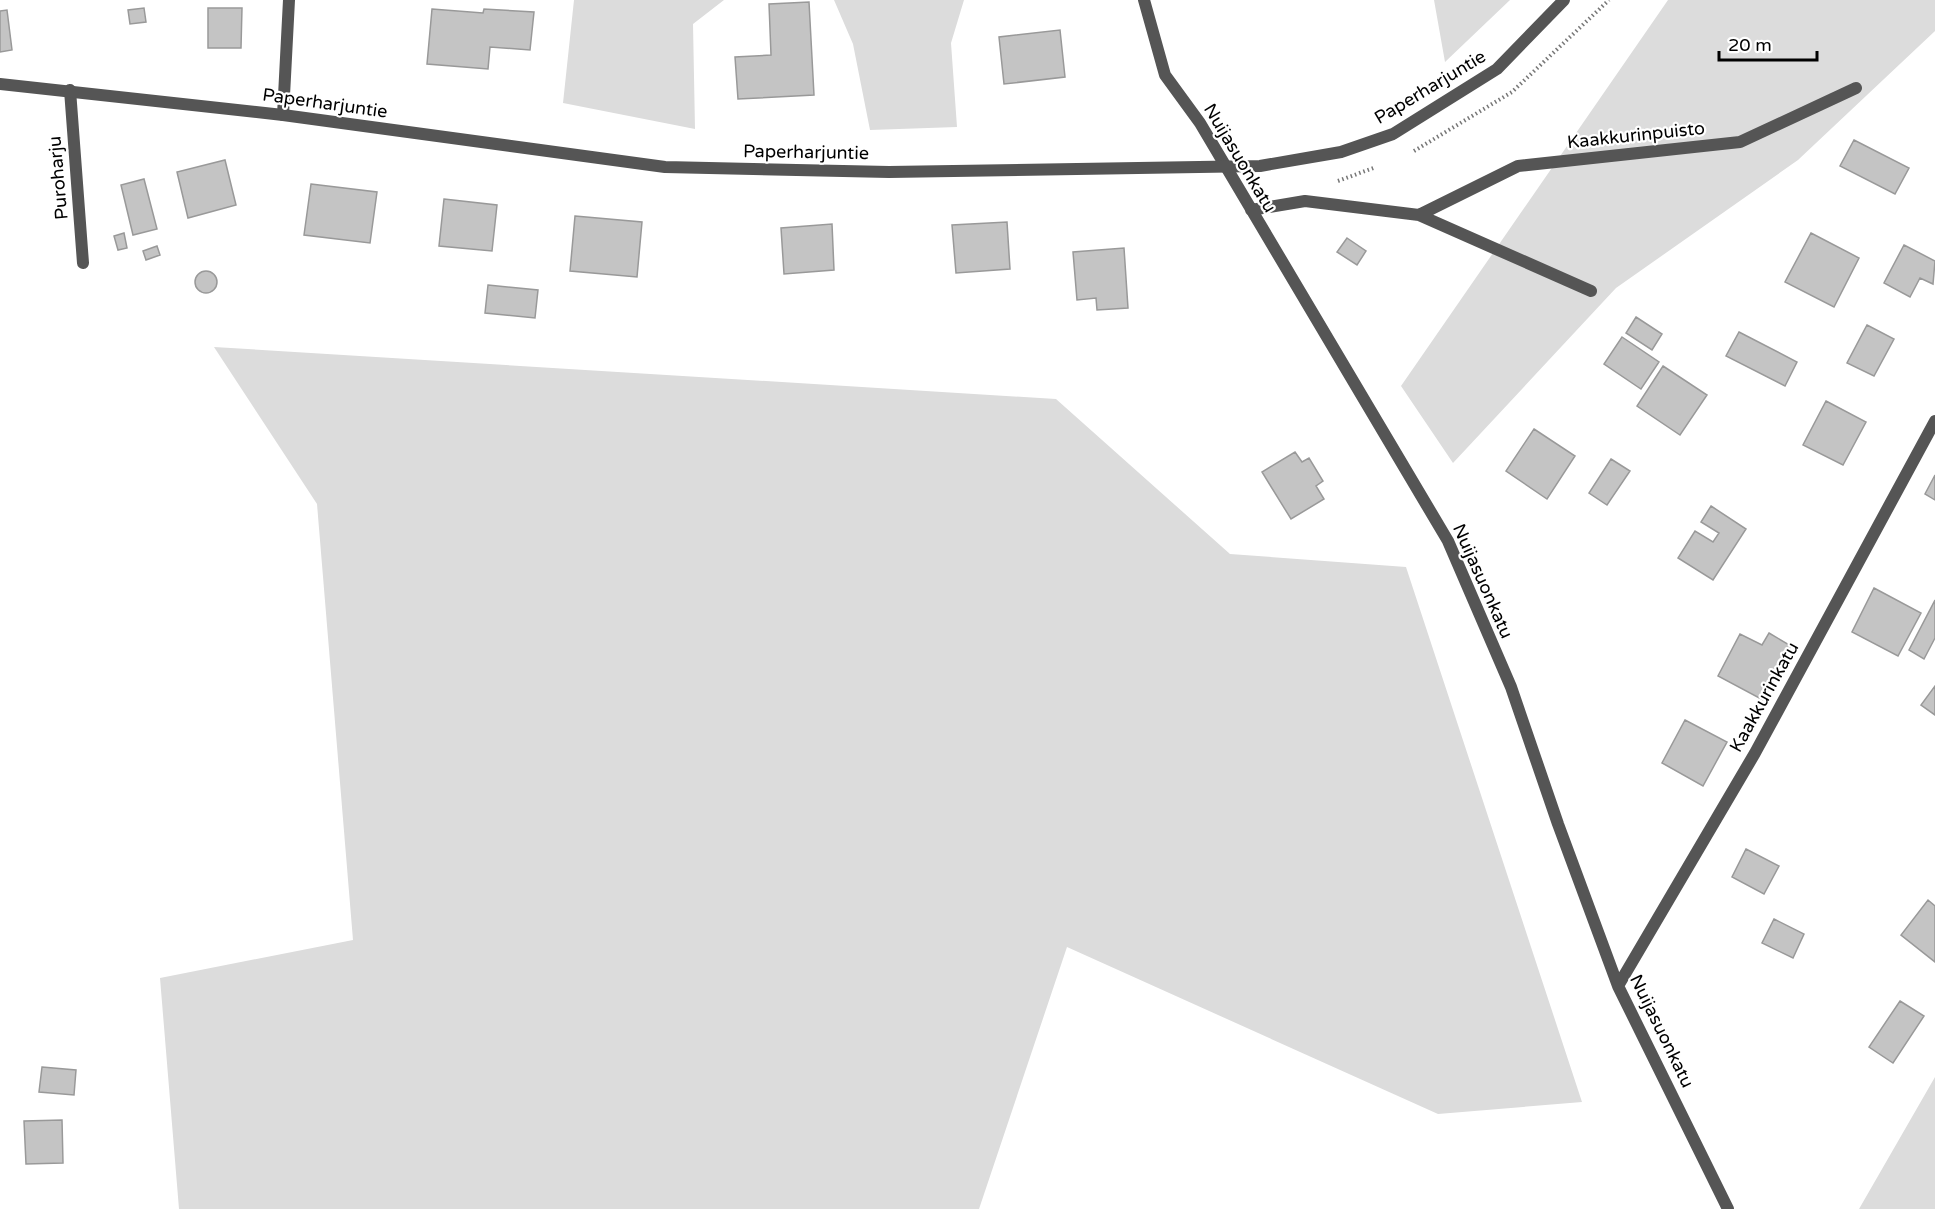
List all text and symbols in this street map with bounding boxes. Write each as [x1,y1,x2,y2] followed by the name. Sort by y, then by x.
[1719,24,1816,62] scale bar
[1728,34,1772,56] text: 20 m
[1370,45,1490,129] street label: Paperharjuntie
[261,83,389,123] street label: Paperharjuntie
[1199,100,1281,216] street label: Nuijasuonkatu
[1566,117,1706,153] street label: Kaakkurinpuisto
[43,135,73,221] street label: Puroharju
[743,140,869,164] street label: Paperharjuntie
[1448,520,1518,642] street label: Nuijasuonkatu
[1725,638,1803,756] street label: Kaakkurinkatu
[1625,971,1699,1091] street label: Nuijasuonkatu

